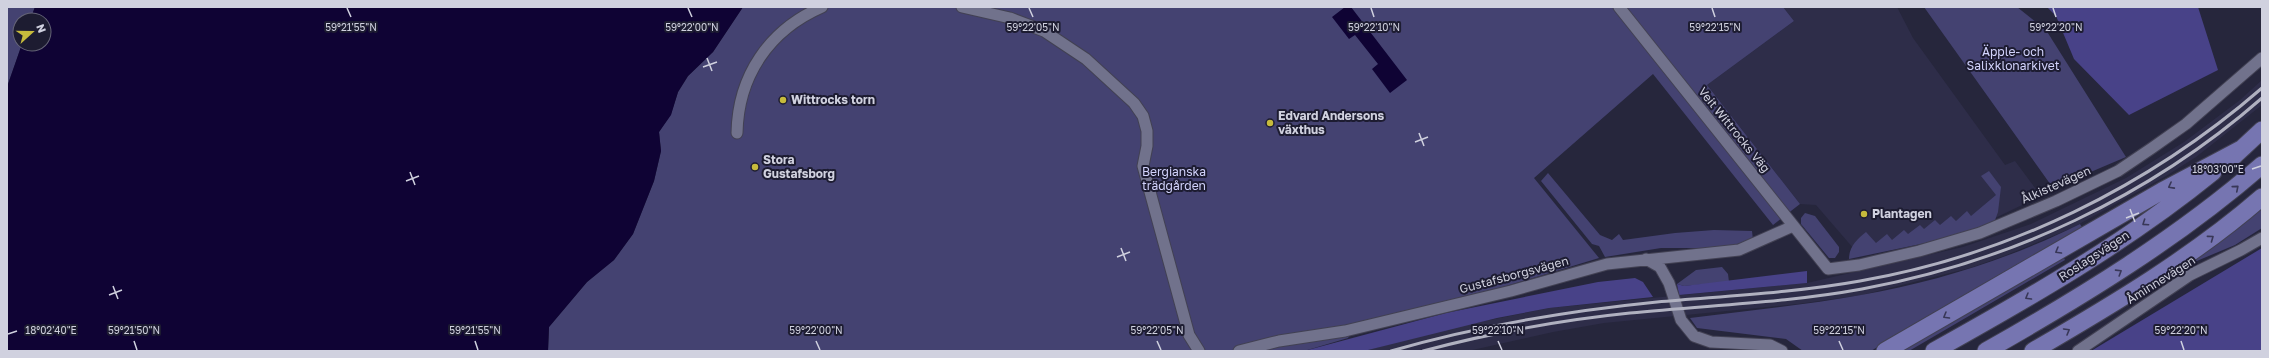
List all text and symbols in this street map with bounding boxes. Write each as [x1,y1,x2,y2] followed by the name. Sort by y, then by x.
[12,12,52,52] north arrow
[325,21,377,33] text: 59°21'55"N
[665,21,719,33] text: 59°22'00"N
[1006,21,1060,33] text: 59°22'05"N
[1348,21,1400,33] text: 59°22'10"N
[1689,21,1741,33] text: 59°22'15"N
[2029,21,2083,33] text: 59°22'20"N
[34,22,49,34] text: N
[1967,44,2060,73] park label: Äpple- och Salixklonarkivet
[1695,84,1773,175] street label: Veit Wittrocks Väg
[791,92,875,107] place label: Wittrocks torn
[778,95,788,105] marker: Wittrocks torn
[1278,108,1385,137] place label: Edvard Andersons växthus
[1265,118,1275,128] marker: Edvard Andersons växthus
[763,152,835,181] place label: Stora Gustafsborg
[750,162,760,172] marker: Stora Gustafsborg
[2019,163,2093,207] street label: Ålkistevägen
[2192,163,2244,175] text: 18°03'00"E
[1142,164,1206,193] park label: Bergianska trädgården
[2168,181,2175,189] one-way arrow
[2231,185,2238,192] one-way arrow
[1872,206,1932,221] place label: Plantagen
[1859,209,1869,219] marker: Plantagen
[2142,218,2149,226] one-way arrow
[2056,227,2132,284] street label: Roslagsvägen
[2207,235,2214,242] one-way arrow
[2055,246,2062,253] one-way arrow
[2124,252,2198,307] street label: Åminnevägen
[1458,253,1570,296] street label: Gustafsborgsvägen
[2115,269,2122,277] one-way arrow
[2025,293,2032,300] one-way arrow
[1943,311,1950,318] one-way arrow
[25,324,77,336] text: 18°02'40"E
[108,324,160,336] text: 59°21'50"N
[449,324,501,336] text: 59°21'55"N
[789,324,843,336] text: 59°22'00"N
[1130,324,1184,336] text: 59°22'05"N
[1472,324,1524,336] text: 59°22'10"N
[1813,324,1865,336] text: 59°22'15"N
[2154,324,2208,336] text: 59°22'20"N
[2063,329,2070,336] one-way arrow

